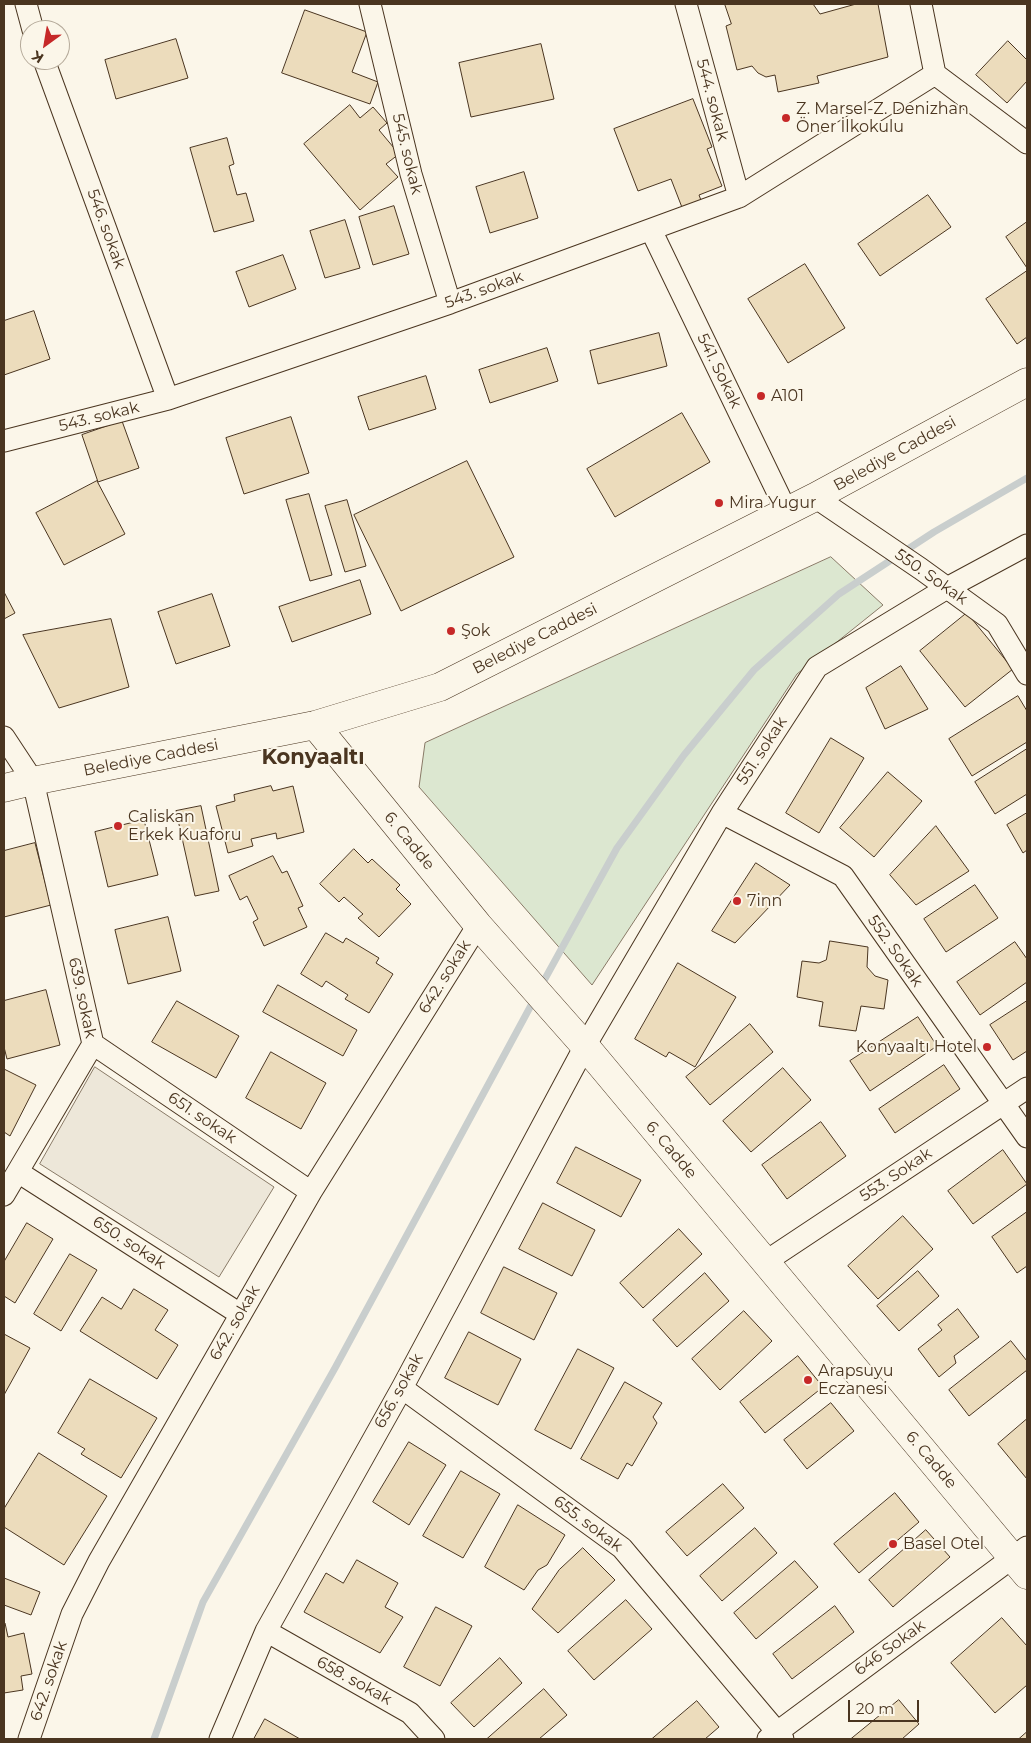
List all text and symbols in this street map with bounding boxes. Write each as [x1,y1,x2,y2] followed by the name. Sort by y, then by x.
[20,20,70,70] north arrow
[28,46,47,67] text: K
[692,57,732,143] street label: 544. sokak
[796,99,969,137] place label: Z. Marsel-Z. Denizhan Öner İlkokulu
[388,112,426,196] street label: 545. sokak
[780,112,792,124] marker: Z. Marsel-Z. Denizhan Öner İlkokulu
[83,187,129,271] street label: 546. sokak
[442,267,526,313] street label: 543. sokak
[693,330,745,412] street label: 541. Sokak
[771,386,804,406] place label: A101
[755,390,767,402] marker: A101
[57,398,141,436] street label: 543. sokak
[830,412,960,496] street label: Belediye Caddesi
[729,493,816,513] place label: Mira Yugur
[713,497,725,509] marker: Mira Yugur
[891,545,971,609] street label: 550. Sokak
[470,599,600,679] street label: Belediye Caddesi
[461,621,490,641] place label: Şok
[445,625,457,637] marker: Şok
[733,713,791,789] street label: 551. sokak
[82,735,220,781] street label: Belediye Caddesi
[262,745,364,771] district label: Konyaaltı
[128,807,241,845] place label: Caliskan Erkek Kuaforu
[380,808,438,874] street label: 6. Cadde
[112,820,124,832] marker: Caliskan Erkek Kuaforu
[747,891,782,911] place label: 7inn
[731,895,743,907] marker: 7inn
[863,911,927,991] street label: 552. Sokak
[415,937,475,1017] street label: 642. sokak
[64,956,100,1040] street label: 639. sokak
[856,1037,977,1057] place label: Konyaaltı Hotel
[981,1041,993,1053] marker: Konyaaltı Hotel
[164,1088,240,1148] street label: 651. sokak
[641,1117,701,1183] street label: 6. Cadde
[856,1144,936,1206] street label: 553. Sokak
[89,1212,169,1274] street label: 650. sokak
[206,1282,264,1364] street label: 642. sokak
[371,1350,427,1432] street label: 656. sokak
[818,1361,893,1399] place label: Arapsuyu Eczanesi
[802,1374,814,1386] marker: Arapsuyu Eczanesi
[901,1427,961,1493] street label: 6. Cadde
[550,1492,626,1556] street label: 655. sokak
[903,1534,984,1554] place label: Basel Otel
[887,1538,899,1550] marker: Basel Otel
[851,1616,929,1680] street label: 646 Sokak
[26,1638,72,1724] street label: 642. sokak
[313,1652,395,1710] street label: 658. sokak
[851,1690,922,1722] scale bar
[856,1699,894,1718] text: 20 m

